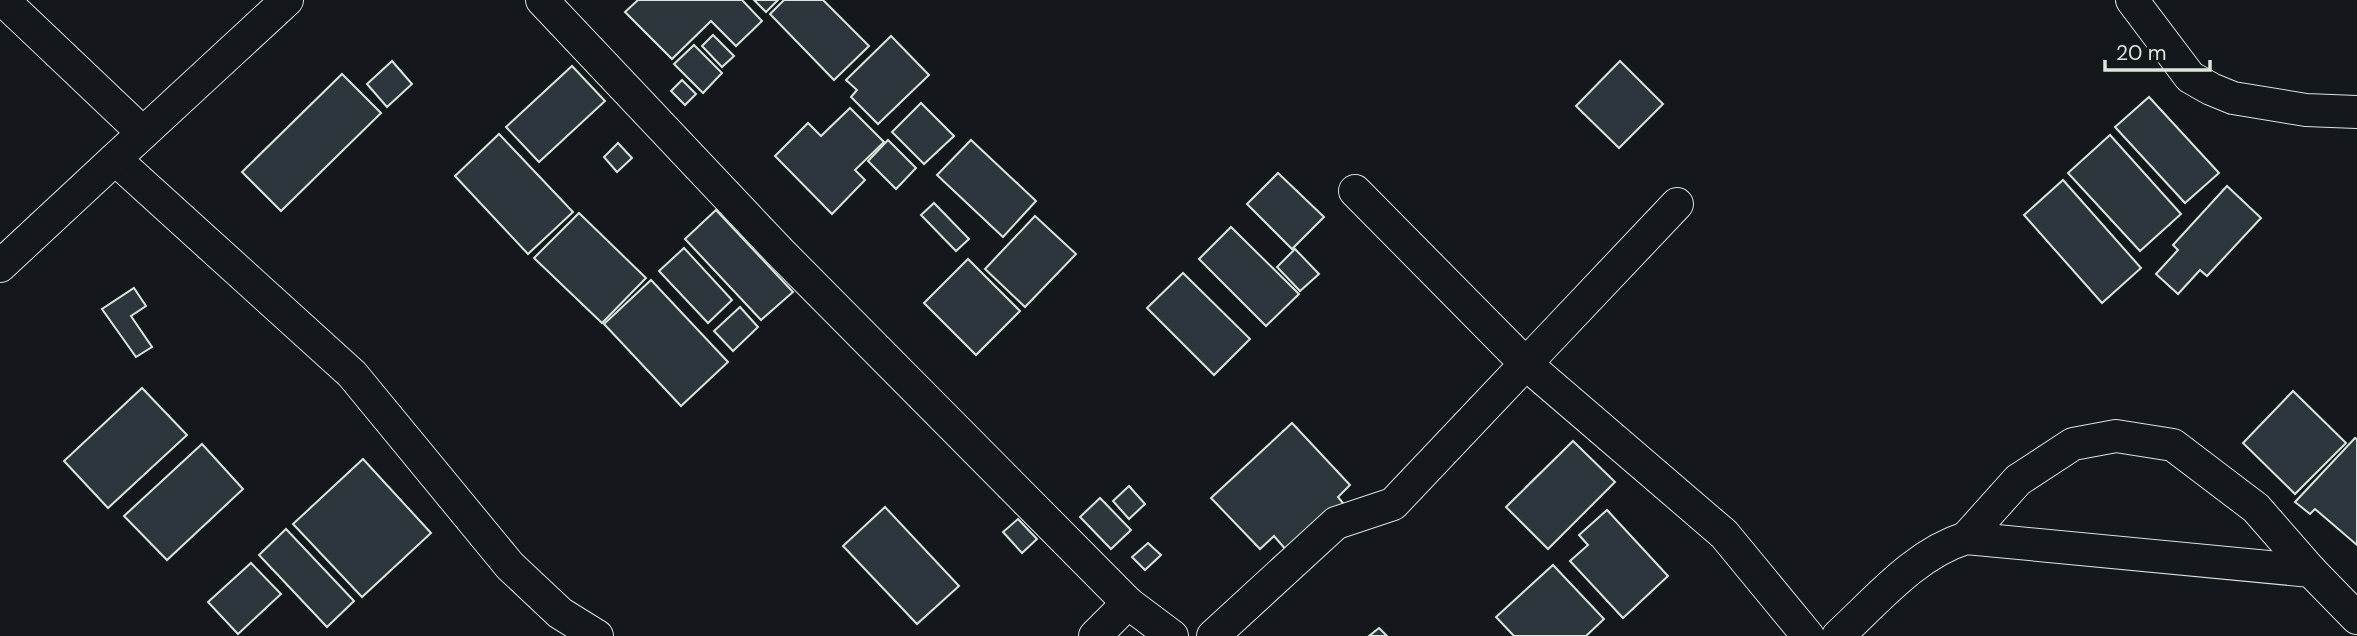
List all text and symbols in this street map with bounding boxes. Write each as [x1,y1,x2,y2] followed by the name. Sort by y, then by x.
[2105,28,2210,72] scale bar
[2116,39,2167,67] text: 20 m

